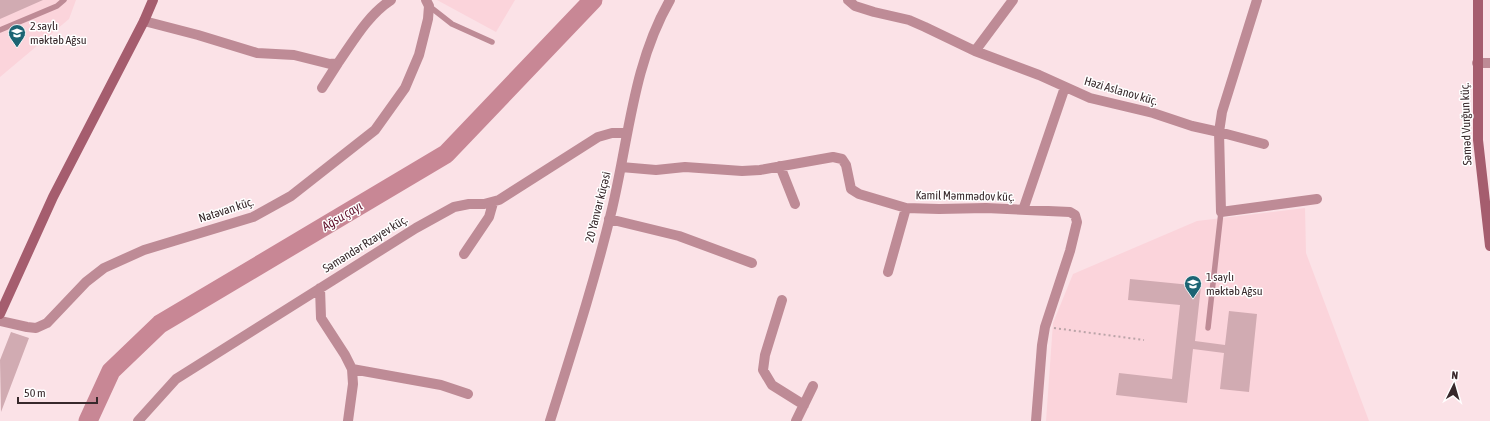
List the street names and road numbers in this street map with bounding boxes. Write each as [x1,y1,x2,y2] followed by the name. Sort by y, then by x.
[1083,74,1159,108] street label: Həzi Aslanov küç.
[1458,82,1474,166] street label: Səməd Vurğun küç.
[582,170,614,244] street label: 20 Yanvar küçəsi
[915,188,1015,204] street label: Kamil Məmmədov küç.
[197,195,255,225] street label: Natəvan küç.
[320,212,410,276] street label: Səməndər Rzayev küç.

